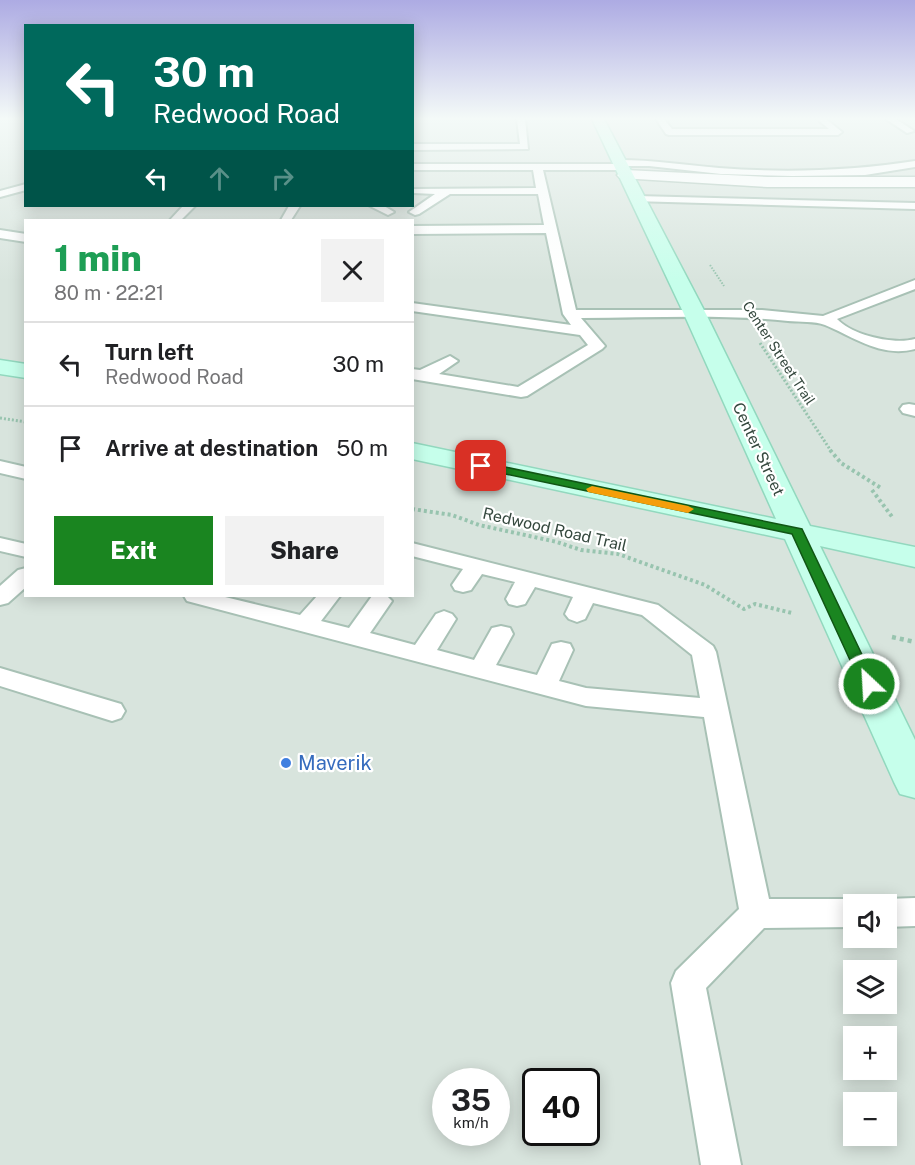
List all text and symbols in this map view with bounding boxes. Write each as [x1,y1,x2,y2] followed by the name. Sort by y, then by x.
[153,47,255,96] text: 30 m
[54,48,132,126] icon: left
[153,97,340,129] text: Redwood Road
[140,162,173,195] icon: left
[203,162,236,195] icon: ahead
[266,162,299,195] icon: right
[54,237,142,279] text: 1 min
[321,239,384,302] button: close
[54,281,164,305] text: 80 m · 22:21
[740,298,818,408] street label: Center Street Trail
[105,339,194,365] text: Turn left
[54,348,87,381] icon: left
[332,351,384,377] text: 30 m
[105,365,244,389] text: Redwood Road
[729,399,788,499] street label: Center Street
[54,432,87,465] icon: arrive
[105,435,318,461] text: Arrive at destination
[336,435,388,461] text: 50 m
[455,440,506,491] pin
[464,449,497,482] icon: arrive
[481,504,629,555] street label: Redwood Road Trail
[54,516,213,585] button: Exit
[225,516,384,585] button: Share
[837,652,901,716] position arrow
[298,751,372,775] place label: Maverik
[279,756,293,770] marker: Maverik
[843,894,897,1146] map controls
[843,894,897,948] button: sound
[843,960,897,1014] button: layers
[843,1026,897,1080] button: +
[522,1068,600,1146] speed limit sign: 40
[451,1082,491,1118] text: 35
[843,1092,897,1146] button: −
[453,1114,489,1131] text: km/h

